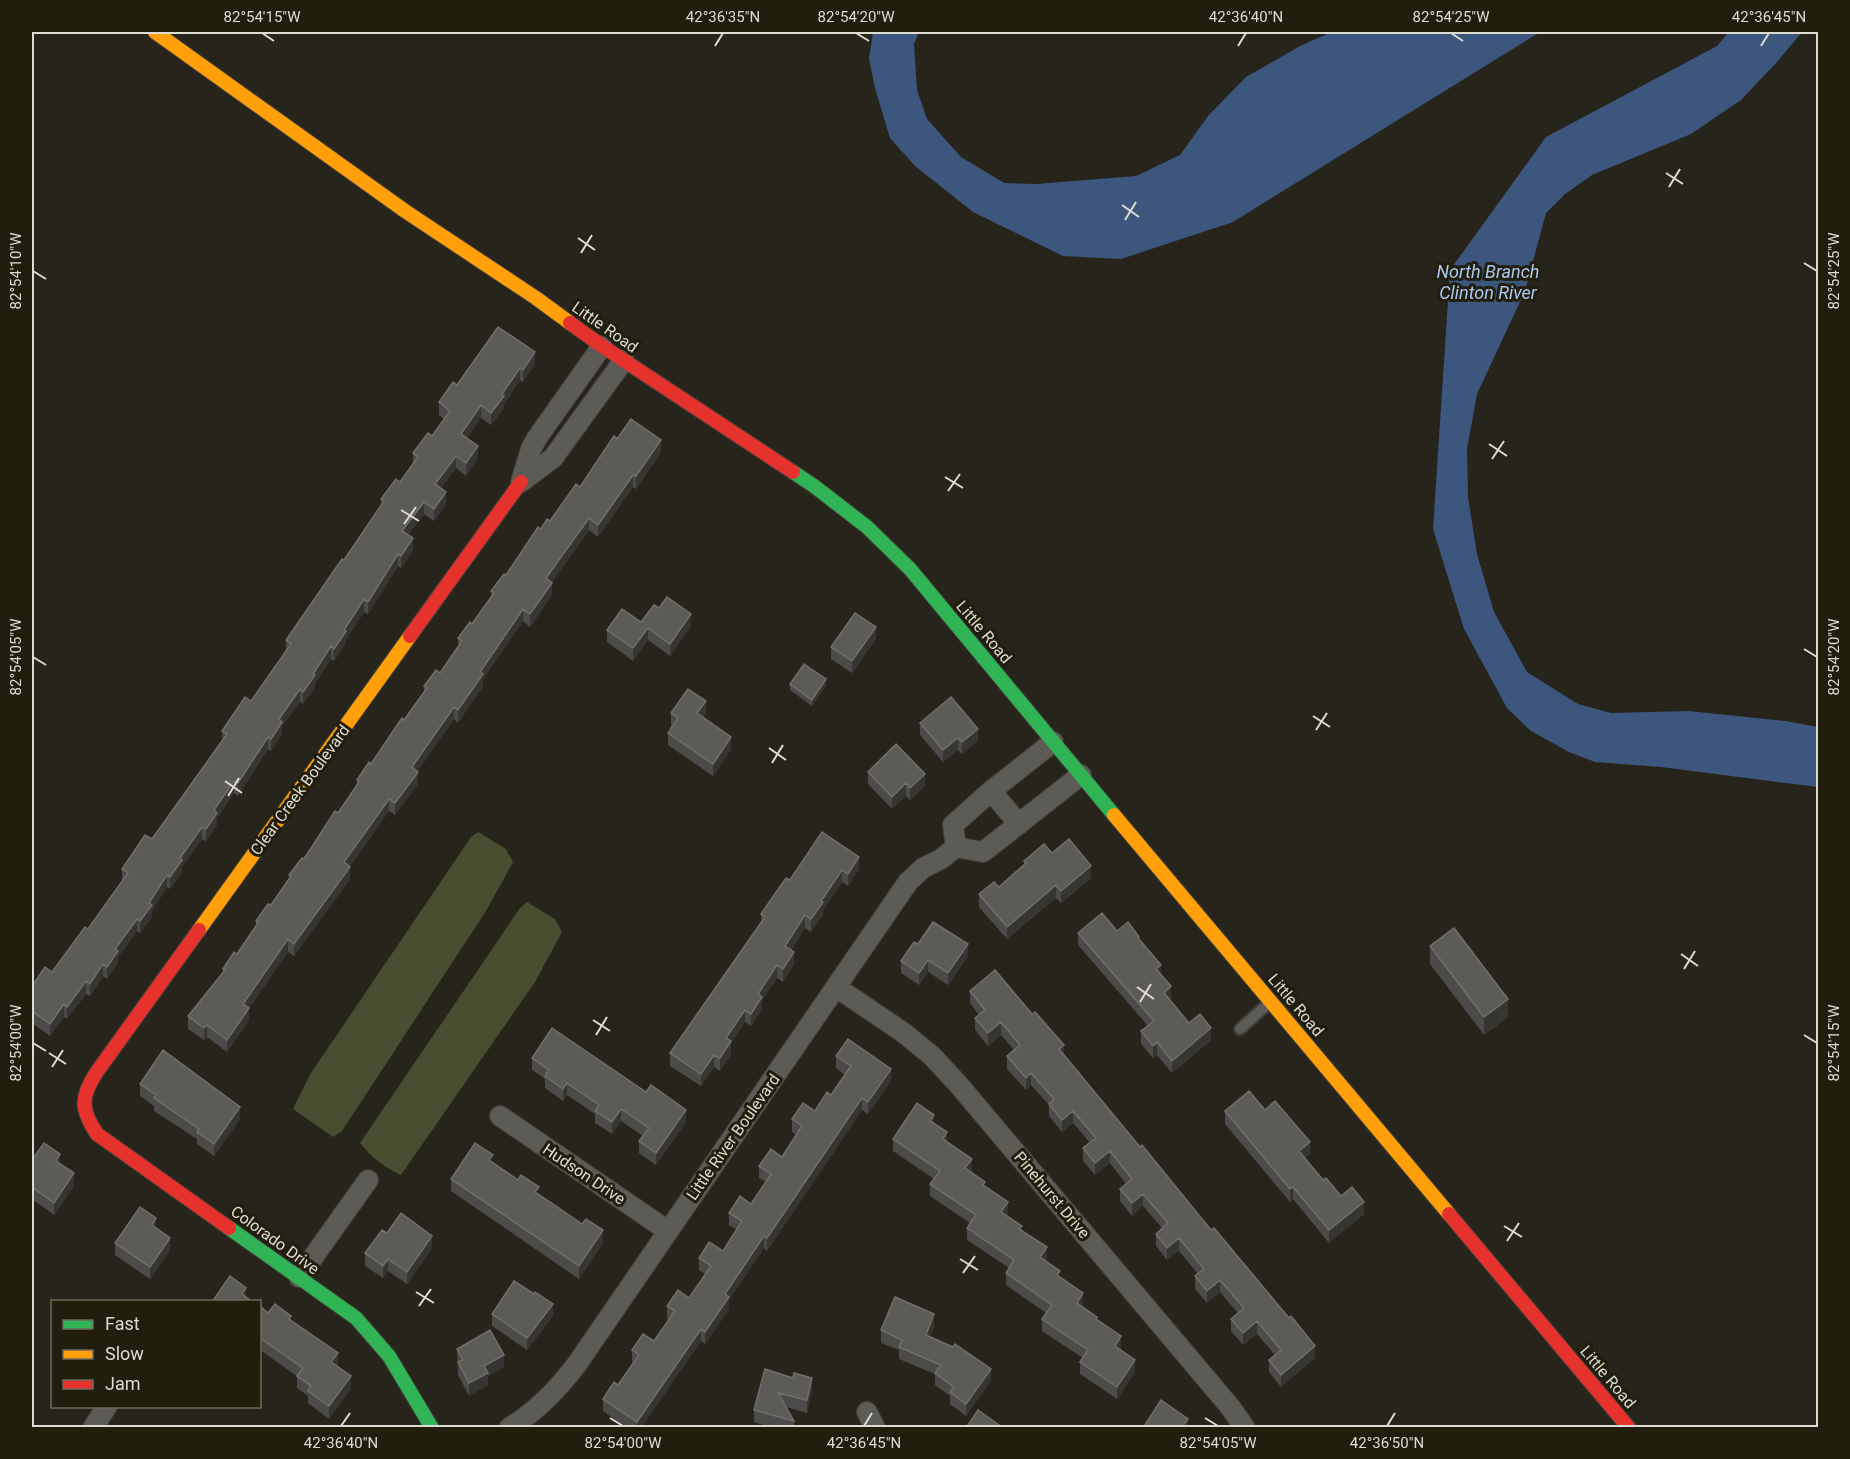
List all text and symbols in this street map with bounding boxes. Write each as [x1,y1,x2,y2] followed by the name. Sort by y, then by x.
[224,8,300,26] text: 82°54'15"W
[686,8,760,26] text: 42°36'35"N
[818,8,894,26] text: 82°54'20"W
[1209,8,1283,26] text: 42°36'40"N
[1413,8,1489,26] text: 82°54'25"W
[1732,8,1806,26] text: 42°36'45"N
[7,233,25,309] text: 82°54'10"W
[1825,233,1843,309] text: 82°54'25"W
[1437,261,1539,303] water label: North Branch Clinton River
[568,297,642,357] street label: Little Road
[952,597,1016,667] street label: Little Road
[7,619,25,695] text: 82°54'05"W
[1825,619,1843,695] text: 82°54'20"W
[246,721,354,859] street label: Clear Creek Boulevard
[1264,970,1328,1040] street label: Little Road
[7,1005,25,1081] text: 82°54'00"W
[1825,1005,1843,1081] text: 82°54'15"W
[682,1070,784,1204] street label: Little River Boulevard
[539,1139,629,1209] street label: Hudson Drive
[1010,1148,1094,1242] street label: Pinehurst Drive
[227,1202,323,1278] street label: Colorado Drive
[51,1300,261,1408] legend
[105,1313,140,1334] text: Fast
[1576,1342,1640,1412] street label: Little Road
[105,1343,144,1364] text: Slow
[105,1373,141,1394] text: Jam
[304,1434,378,1452] text: 42°36'40"N
[585,1434,661,1452] text: 82°54'00"W
[827,1434,901,1452] text: 42°36'45"N
[1180,1434,1256,1452] text: 82°54'05"W
[1350,1434,1424,1452] text: 42°36'50"N

